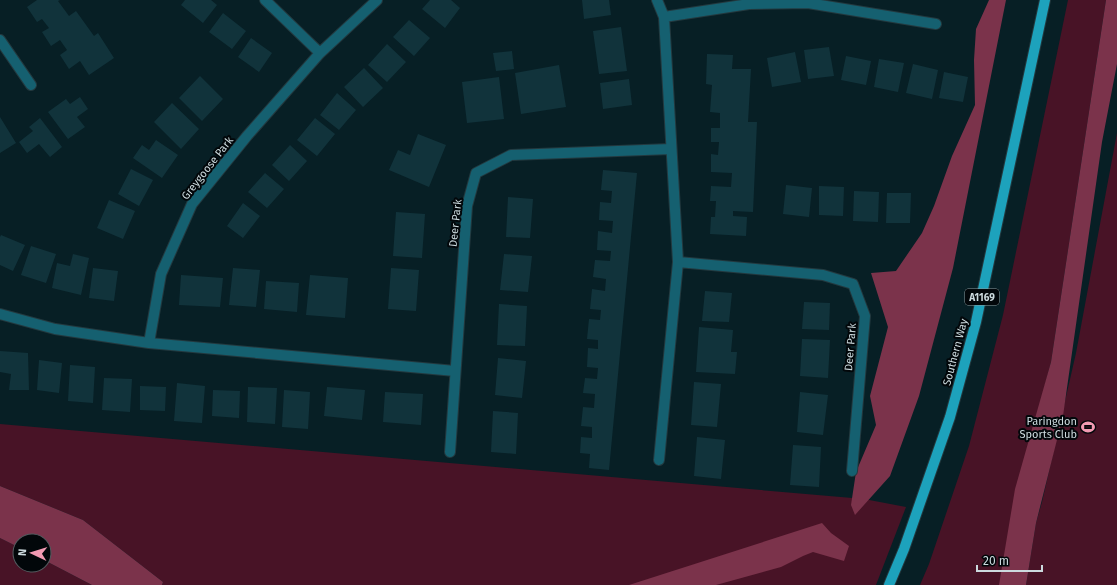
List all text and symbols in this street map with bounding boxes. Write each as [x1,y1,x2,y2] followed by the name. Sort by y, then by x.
[179,134,236,202] street label: Greygoose Park
[447,198,465,248] street label: Deer Park
[965,289,999,305] road number: A1169
[940,317,971,387] street label: Southern Way
[842,322,859,371] street label: Deer Park
[1020,415,1077,441] place label: Paringdon Sports Club
[1080,419,1096,435] sports icon: Paringdon Sports Club
[12,533,52,573] north arrow
[977,547,1042,573] scale bar
[16,548,29,556] text: N
[983,554,1009,568] text: 20 m

